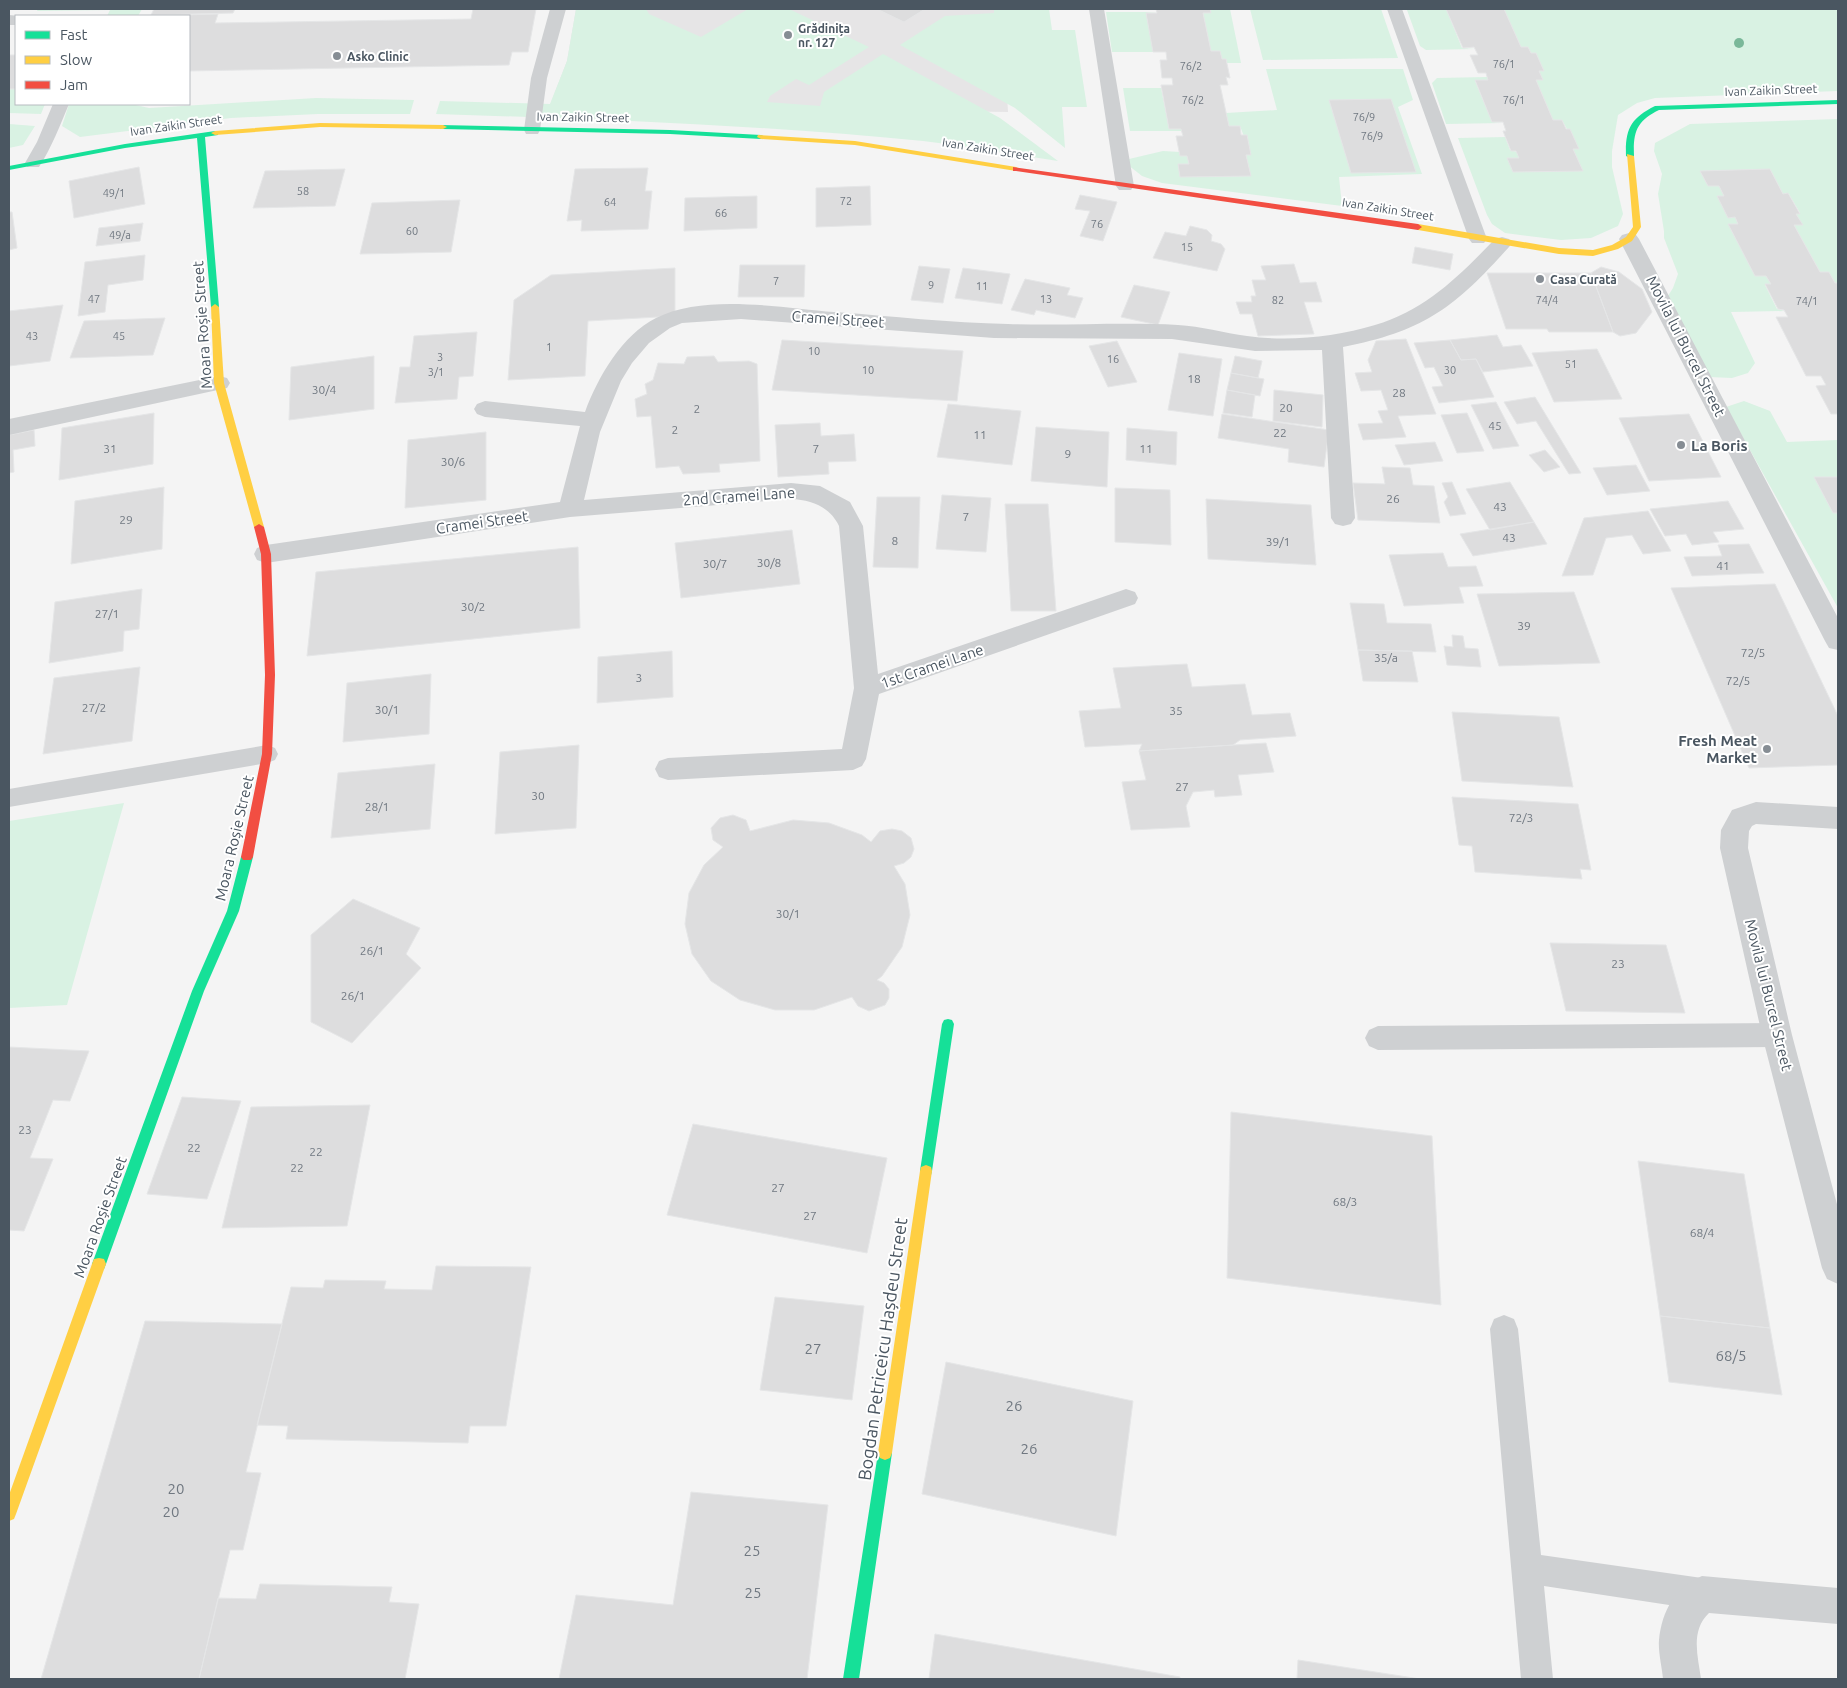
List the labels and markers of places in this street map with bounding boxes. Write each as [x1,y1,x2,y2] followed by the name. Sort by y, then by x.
[798,22,850,49] place label: Grădinița nr. 127
[782,29,794,41] marker: Grădinița nr. 127
[331,50,343,62] marker: Asko Clinic
[347,50,409,63] place label: Asko Clinic
[1534,273,1546,285] marker: Casa Curată
[1550,273,1617,286] place label: Casa Curată
[1691,437,1747,454] place label: La Boris
[1675,439,1687,451] marker: La Boris
[1678,732,1758,766] place label: Fresh Meat Market
[1761,743,1773,755] marker: Fresh Meat Market

